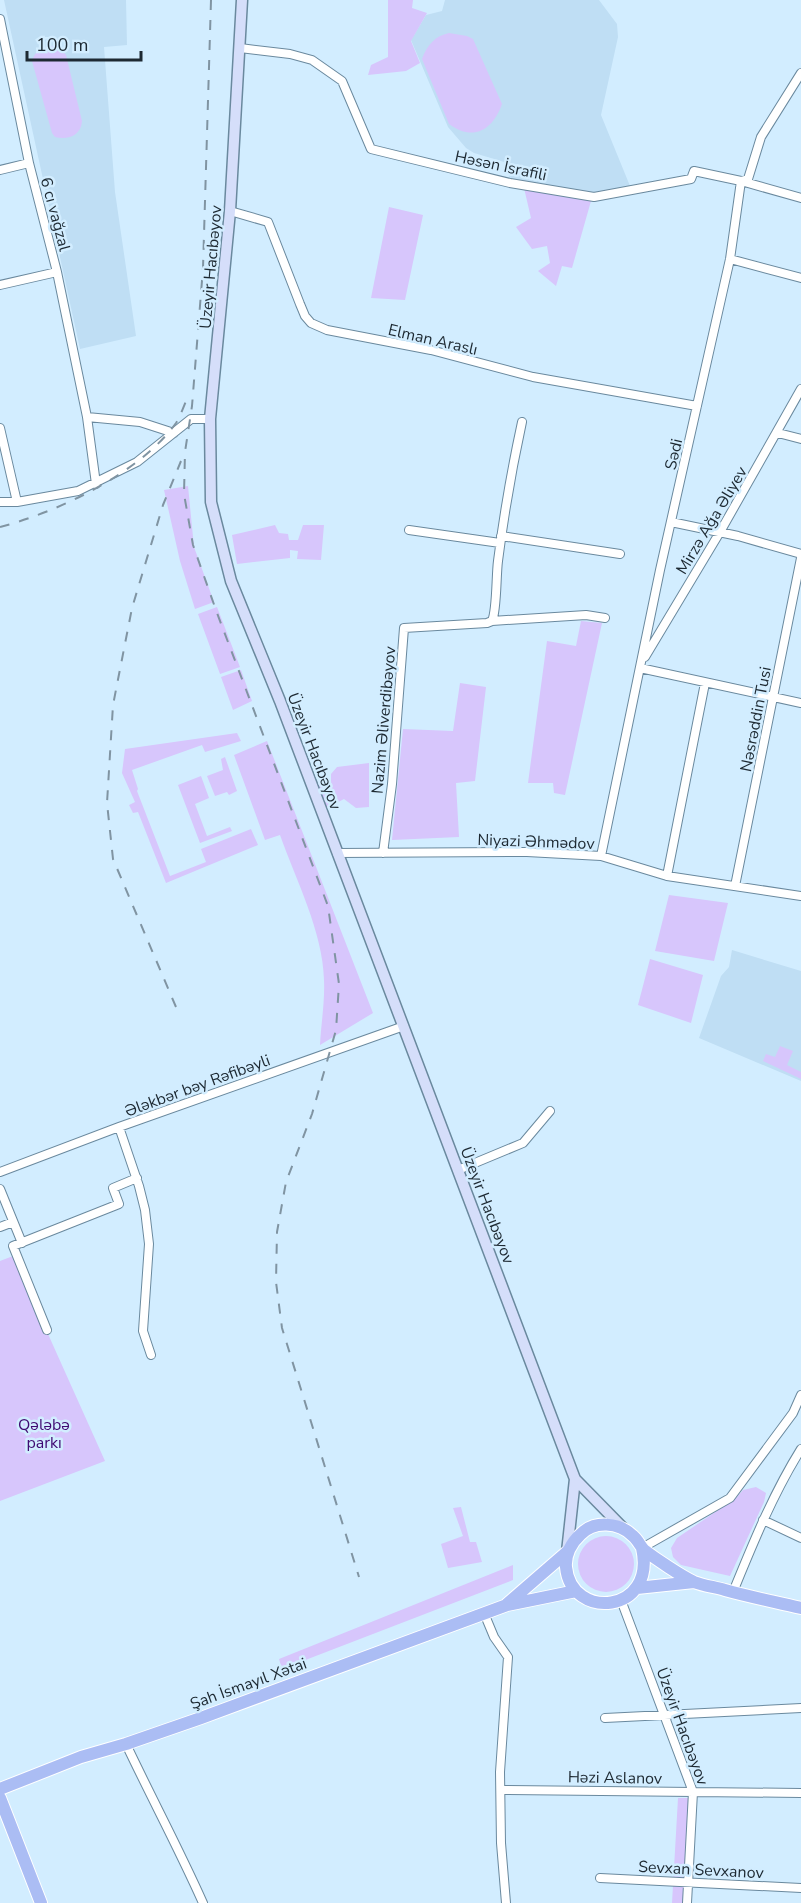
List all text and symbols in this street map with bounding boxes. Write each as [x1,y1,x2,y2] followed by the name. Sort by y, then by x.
[27,24,141,62] scale bar
[36,33,88,57] text: 100 m
[453,146,549,186] street label: Həsən İsrafili
[35,175,75,254] street label: 6 cı vağzal
[195,204,227,330] street label: Üzeyir Hacıbəyov
[386,319,480,361] street label: Elman Araslı
[660,436,688,472] street label: Sədi
[671,462,753,578] street label: Mirzə Ağa Əliyev
[367,645,401,795] street label: Nazim Əliverdibəyov
[735,665,777,774] street label: Nəsrəddin Tusi
[282,690,347,814] street label: Üzeyir Hacıbəyov
[477,829,596,855] street label: Niyazi Əhmədov
[121,1049,273,1123] street label: Ələkbər bəy Rəfibəyli
[455,1144,520,1268] street label: Üzeyir Hacıbəyov
[18,1414,70,1454] park label: Qələbə parkı
[187,1653,310,1715] street label: Şah İsmayıl Xətai
[651,1664,714,1789] street label: Üzeyir Hacıbəyov
[568,1766,663,1790] street label: Həzi Aslanov
[638,1856,765,1884] street label: Sevxan Sevxanov

